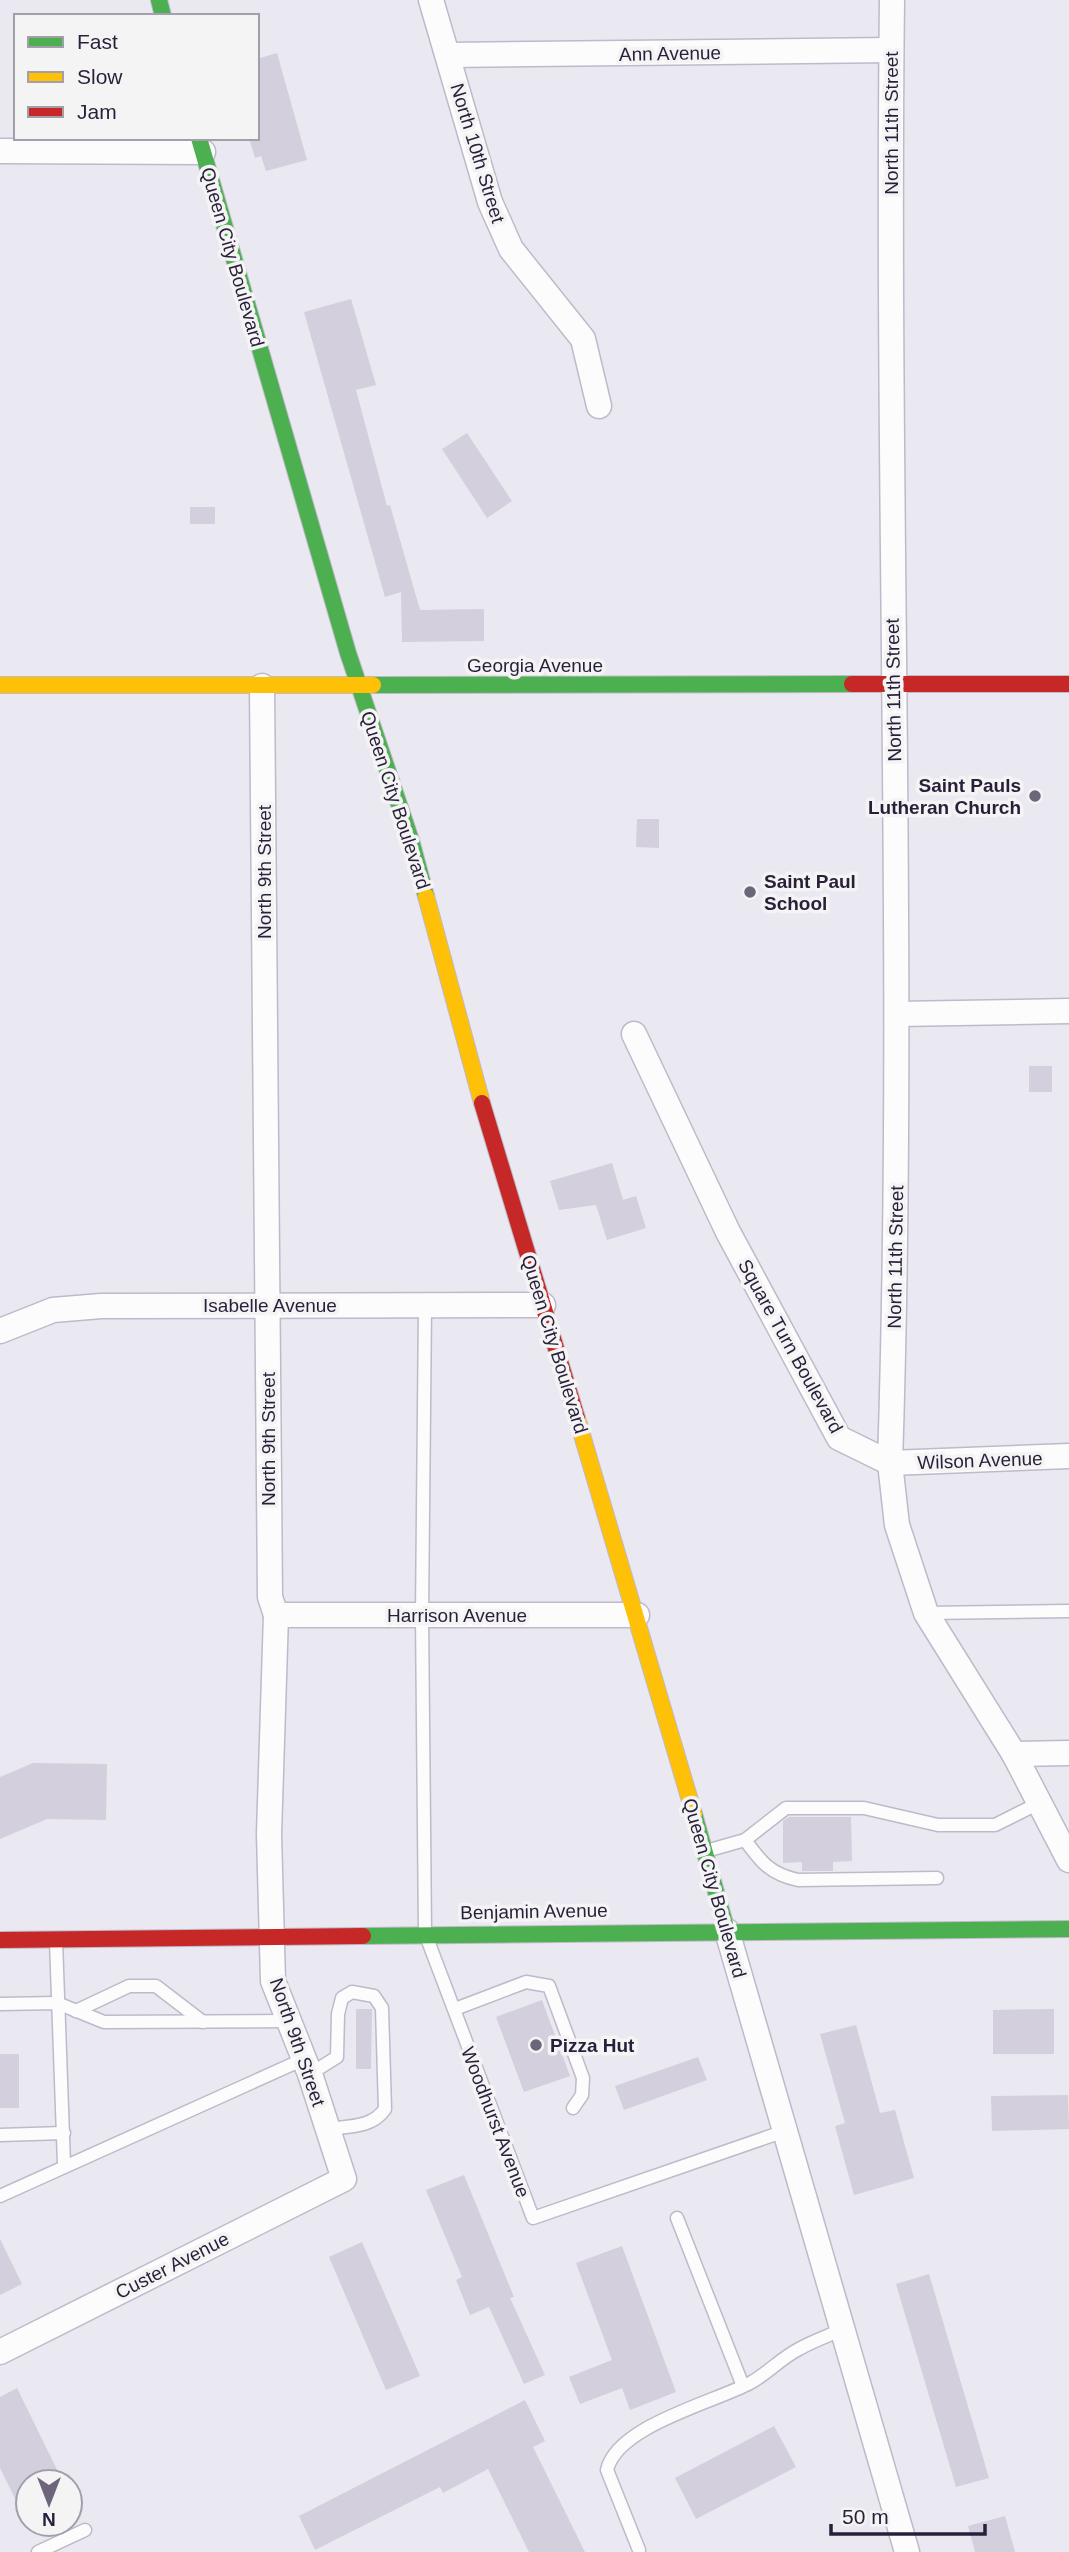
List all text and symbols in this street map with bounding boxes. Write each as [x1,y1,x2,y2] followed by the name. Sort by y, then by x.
[14,14,259,140] legend
[77,30,118,53] text: Fast
[619,42,721,65] street label: Ann Avenue
[881,51,902,195] street label: North 11th Street
[77,65,123,88] text: Slow
[446,81,509,226] street label: North 10th Street
[77,100,117,123] text: Jam
[197,165,268,349] street label: Queen City Boulevard
[882,617,905,762] street label: North 11th Street
[467,655,603,676] street label: Georgia Avenue
[357,709,434,892] street label: Queen City Boulevard
[868,775,1021,818] place label: Saint Pauls Lutheran Church
[1027,788,1043,804] marker: Saint Pauls Lutheran Church
[254,804,275,939] street label: North 9th Street
[764,871,856,914] place label: Saint Paul School
[742,884,758,900] marker: Saint Paul School
[884,1184,907,1329] street label: North 11th Street
[517,1252,592,1436] street label: Queen City Boulevard
[734,1256,847,1437] street label: Square Turn Boulevard
[203,1295,337,1316] street label: Isabelle Avenue
[258,1371,279,1506] street label: North 9th Street
[917,1448,1043,1473] street label: Wilson Avenue
[387,1605,527,1626] street label: Harrison Avenue
[679,1796,750,1980] street label: Queen City Boulevard
[460,1900,608,1923] street label: Benjamin Avenue
[266,1975,330,2110] street label: North 9th Street
[550,2035,635,2056] place label: Pizza Hut
[528,2037,544,2053] marker: Pizza Hut
[457,2044,534,2201] street label: Woodhurst Avenue
[112,2228,232,2303] street label: Custer Avenue
[14,2468,84,2538] north arrow
[831,2492,985,2536] scale bar
[842,2505,889,2528] text: 50 m
[42,2509,56,2530] text: N

